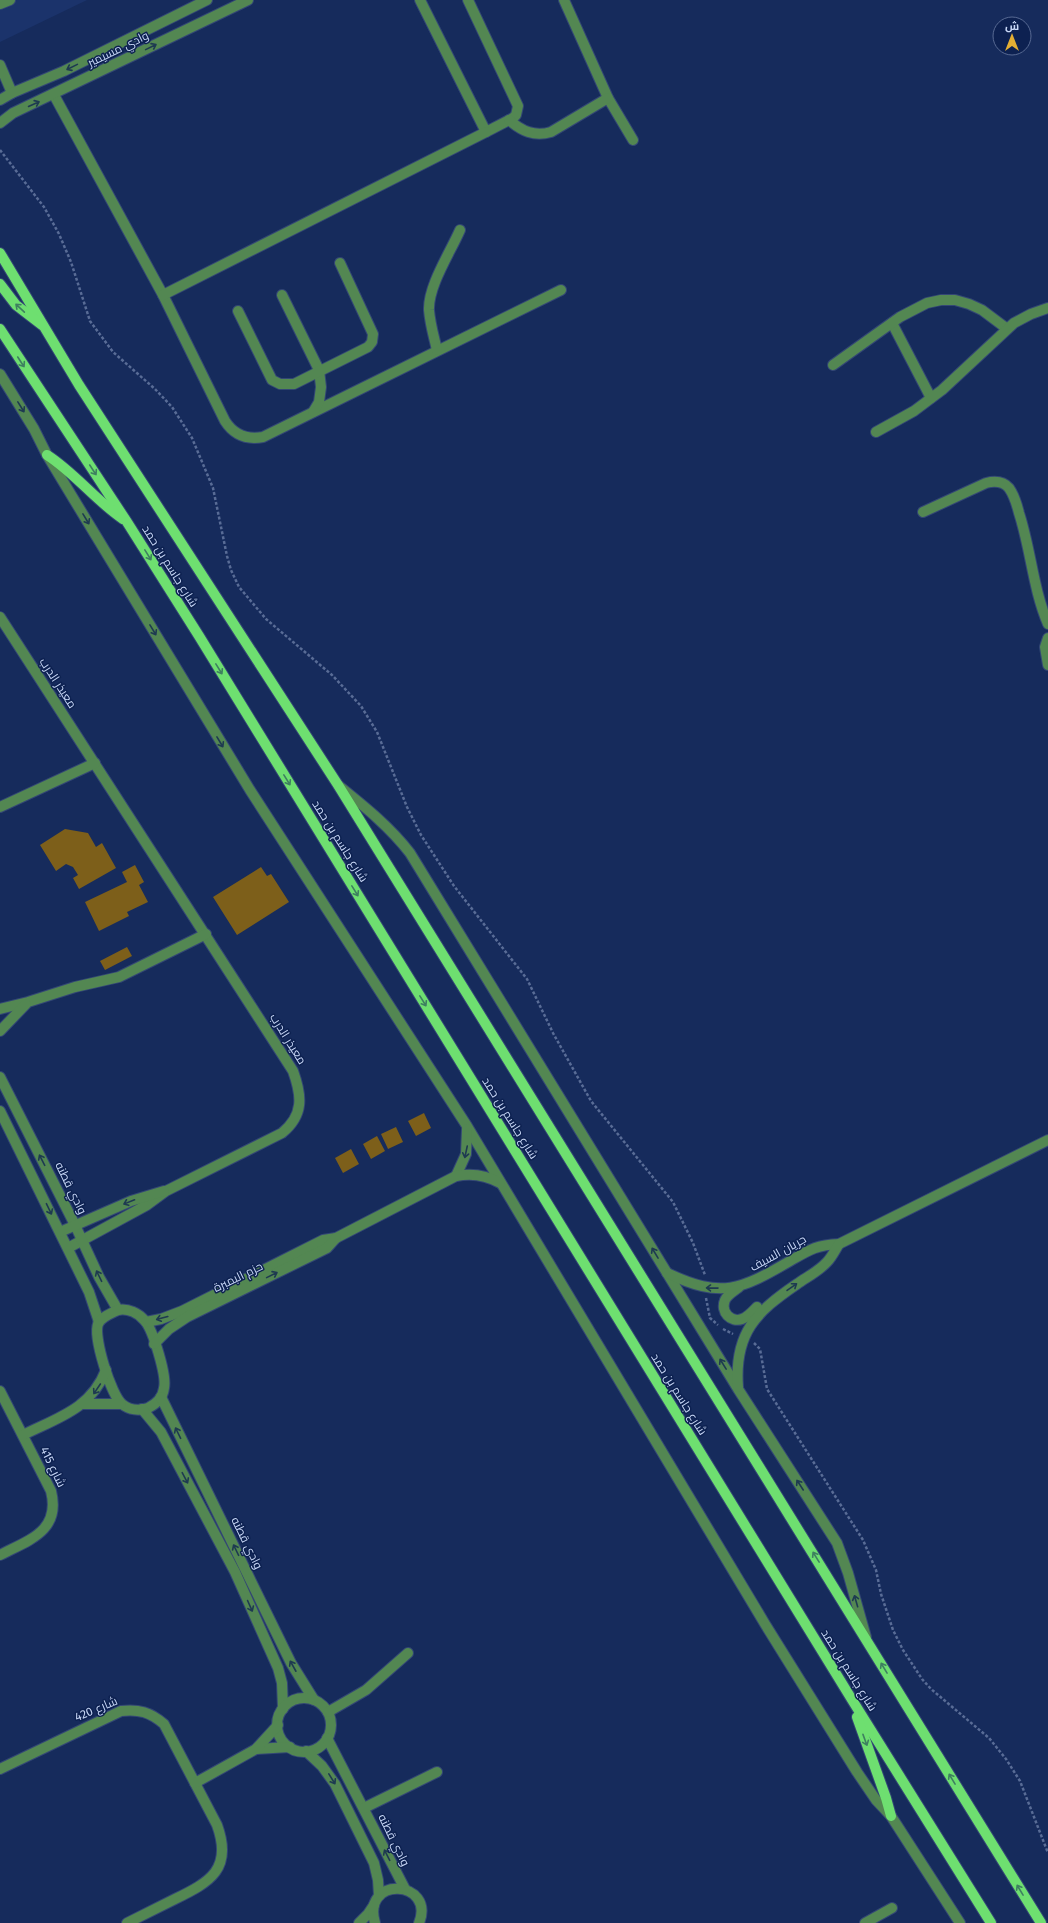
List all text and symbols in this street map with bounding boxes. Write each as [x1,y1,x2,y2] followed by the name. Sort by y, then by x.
[992,16,1032,56] north arrow
[1005,20,1019,33] text: ش
[84,28,152,73] street label: وادي مسيمير
[145,43,157,50] one-way arrow
[66,64,78,71] one-way arrow
[27,100,39,107] one-way arrow
[15,303,25,313] one-way arrow
[18,356,26,368] one-way arrow
[17,401,25,413] one-way arrow
[89,464,97,475] one-way arrow
[82,513,90,525] one-way arrow
[138,523,201,610] street label: شارع جاسم بن حمد
[144,549,152,560] one-way arrow
[149,624,157,635] one-way arrow
[37,655,79,711] street label: معيذر الدرب
[216,663,224,675] one-way arrow
[217,736,225,748] one-way arrow
[284,774,292,786] one-way arrow
[308,798,371,885] street label: شارع جاسم بن حمد
[352,885,360,897] one-way arrow
[419,996,428,1007] one-way arrow
[267,1011,309,1067] street label: معيذر الدرب
[478,1075,541,1162] street label: شارع جاسم بن حمد
[462,1145,470,1158] one-way arrow
[38,1154,45,1166] one-way arrow
[50,1160,90,1218] street label: وادي قطنه
[123,1198,135,1206] one-way arrow
[45,1202,53,1214] one-way arrow
[747,1232,809,1274] street label: جريان السيف
[650,1247,658,1259] one-way arrow
[211,1259,265,1296] street label: حزم البمبرة
[95,1271,102,1283] one-way arrow
[265,1271,277,1278] one-way arrow
[786,1283,797,1291] one-way arrow
[706,1284,719,1292] one-way arrow
[156,1315,169,1322] one-way arrow
[647,1351,710,1438] street label: شارع جاسم بن حمد
[718,1358,726,1370] one-way arrow
[93,1383,101,1394] one-way arrow
[174,1427,181,1439] one-way arrow
[36,1444,69,1490] street label: شارع 415
[182,1471,189,1483] one-way arrow
[796,1480,804,1491] one-way arrow
[226,1515,266,1573] street label: وادي قطنه
[232,1544,239,1556] one-way arrow
[812,1552,820,1563] one-way arrow
[852,1595,859,1608] one-way arrow
[247,1600,254,1612] one-way arrow
[817,1627,880,1714] street label: شارع جاسم بن حمد
[289,1661,296,1673] one-way arrow
[880,1662,888,1674] one-way arrow
[72,1694,120,1725] street label: شارع 420
[862,1734,870,1746] one-way arrow
[328,1773,336,1784] one-way arrow
[948,1773,956,1785] one-way arrow
[373,1812,413,1870] street label: وادي قطنه
[383,1849,391,1861] one-way arrow
[1016,1884,1024,1896] one-way arrow

